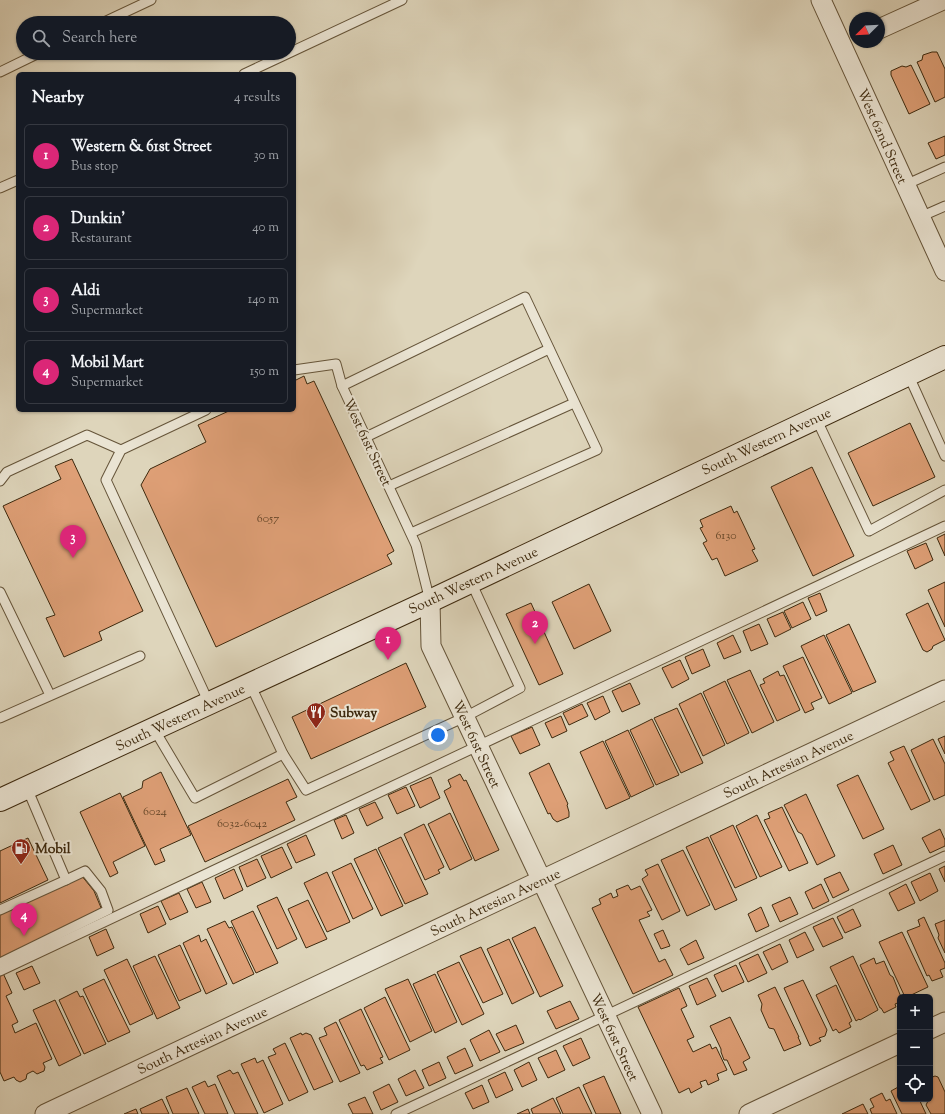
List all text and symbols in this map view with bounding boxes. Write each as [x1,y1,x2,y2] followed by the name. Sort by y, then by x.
[849,12,885,48] north arrow
[16,16,296,60] search box
[30,27,52,49] icon: search
[62,28,137,49] text: Search here
[32,86,84,110] text: Nearby
[851,86,911,188] street label: West 62nd Street
[234,89,280,107] text: 4 results
[71,137,212,158] text: Western & 61st Street
[44,147,48,165] text: 1
[253,147,279,165] text: 30 m
[71,158,118,176] text: Bus stop
[71,209,125,230] text: Dunkin'
[43,219,49,237] text: 2
[252,219,279,237] text: 40 m
[71,230,132,248] text: Restaurant
[71,281,100,302] text: Aldi
[43,291,49,309] text: 3
[248,291,279,309] text: 140 m
[71,302,143,320] text: Supermarket
[71,353,144,374] text: Mobil Mart
[43,363,49,381] text: 4
[250,363,279,381] text: 150 m
[71,374,143,392] text: Supermarket
[337,396,395,490] street label: West 61st Street
[699,404,835,482] street label: South Western Avenue
[257,510,279,528] house number: 6057
[60,525,86,558] pin: 3
[715,527,737,545] house number: 6130
[406,543,542,621] street label: South Western Avenue
[522,611,548,644] pin: 2
[375,627,401,660] pin: 1
[113,680,249,758] street label: South Western Avenue
[446,698,504,792] street label: West 61st Street
[305,701,327,729] restaurant icon: Subway
[330,704,377,724] place label: Subway
[428,725,448,745] your location
[720,727,857,805] street label: South Artesian Avenue
[143,803,167,821] house number: 6024
[217,815,268,833] house number: 6032-6042
[10,837,32,865] fuel station icon: Mobil
[35,840,71,860] place label: Mobil
[427,865,564,943] street label: South Artesian Avenue
[11,903,37,936] pin: 4
[584,991,642,1085] street label: West 61st Street
[897,994,933,1102] map controls
[897,994,933,1030] button: +
[134,1003,271,1081] street label: South Artesian Avenue
[897,1030,933,1066] button: −
[897,1066,933,1102] button: locate

